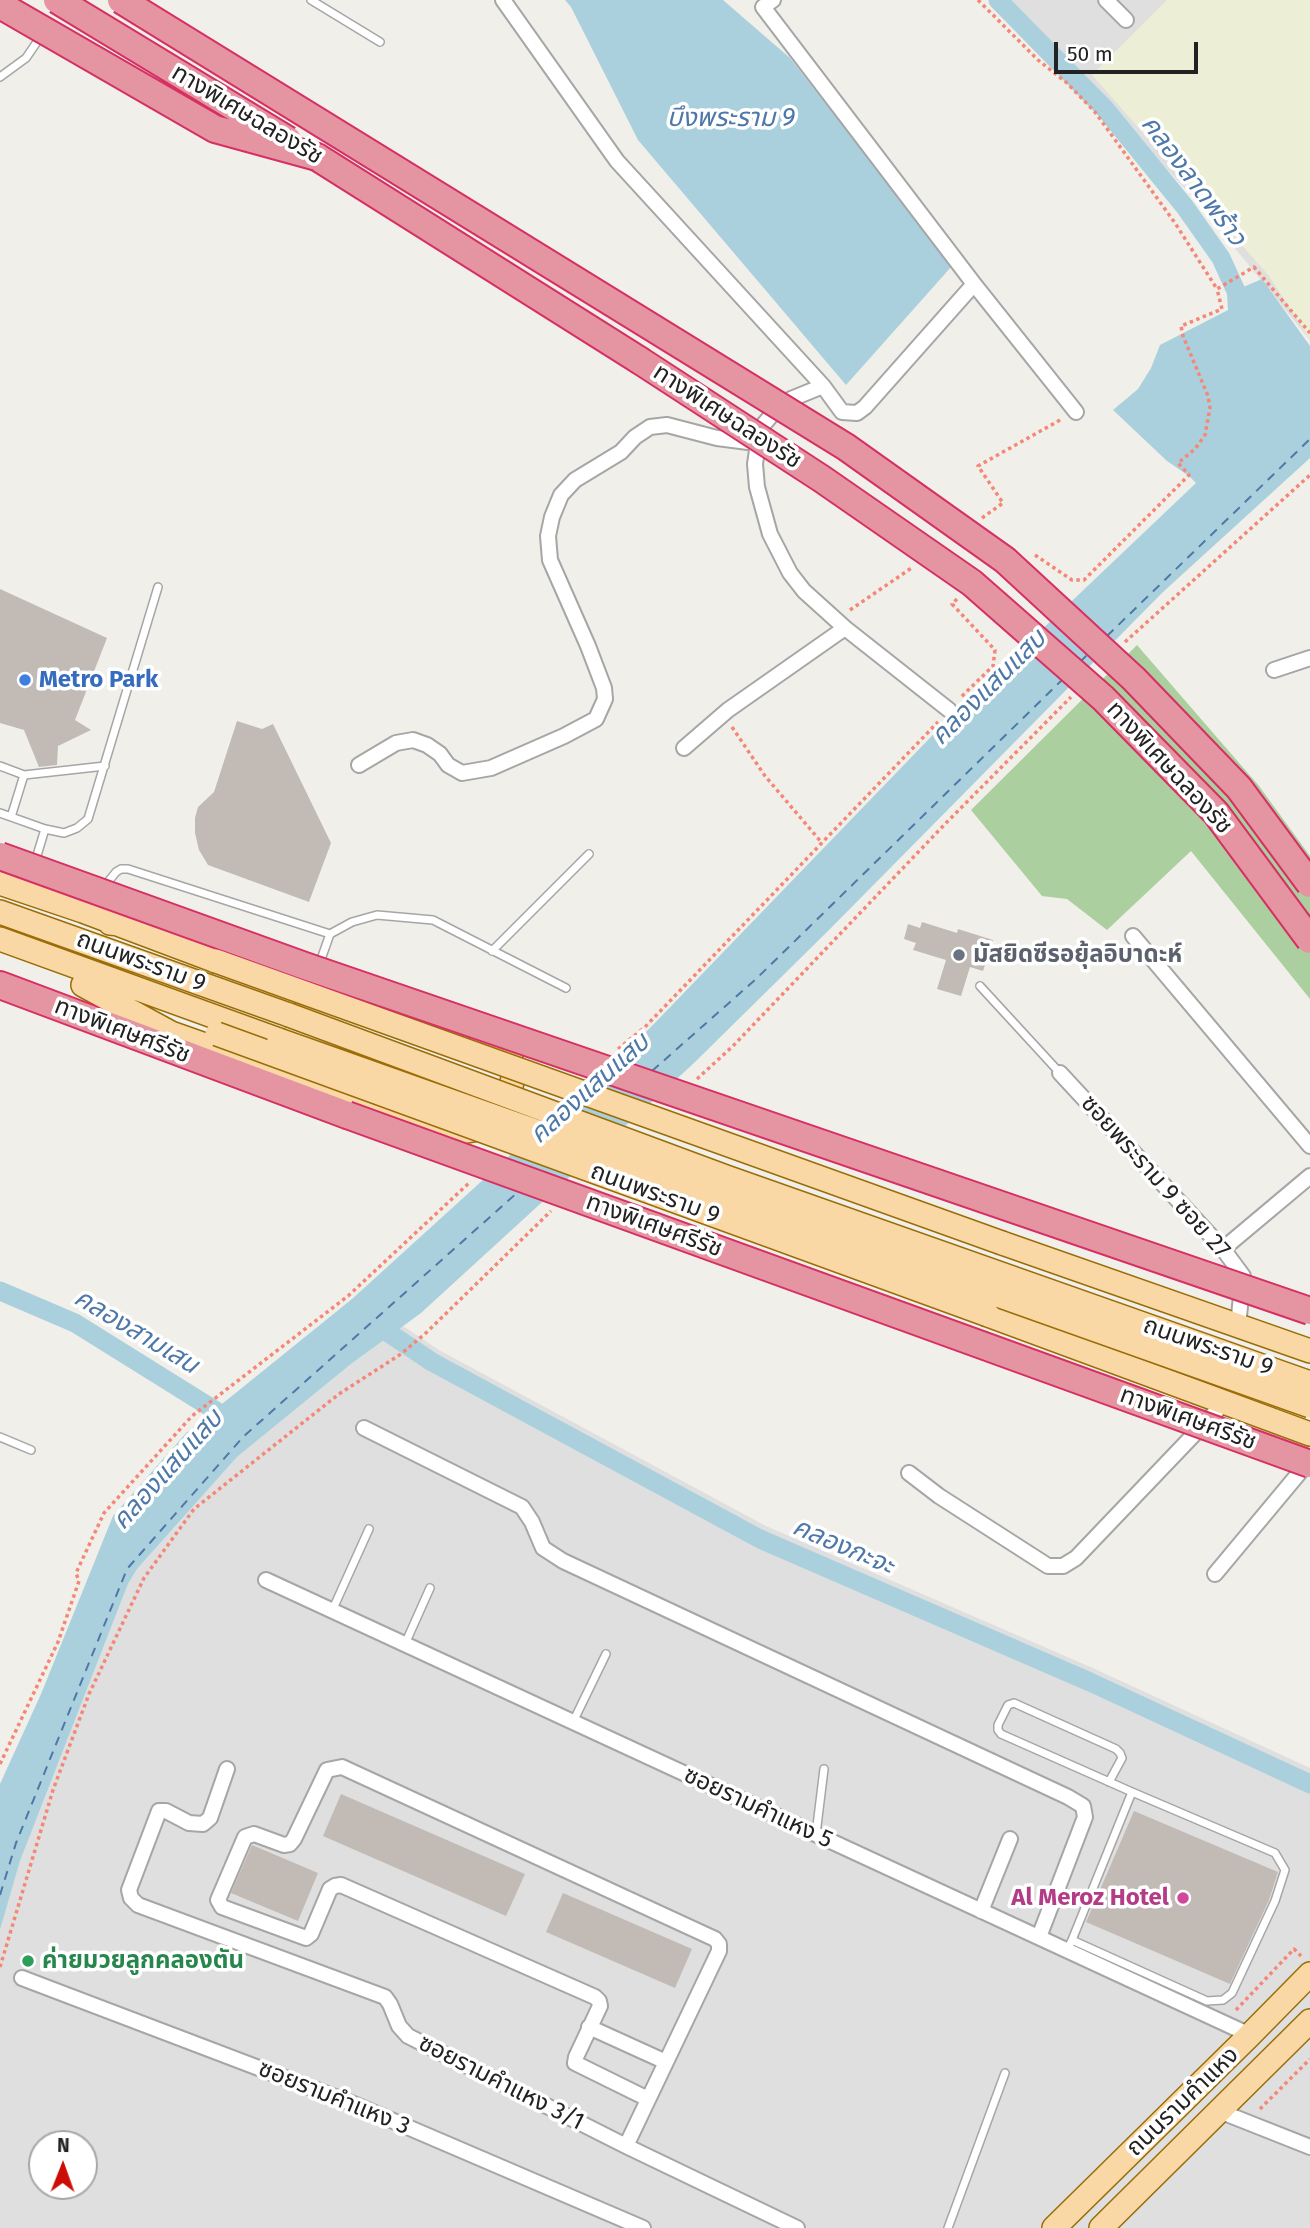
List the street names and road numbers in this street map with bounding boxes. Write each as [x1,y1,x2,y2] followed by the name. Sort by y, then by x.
[166,59,328,171] street label: ทางพิเศษฉลองรัช
[647,358,807,476] street label: ทางพิเศษฉลองรัช
[1100,696,1238,840] street label: ทางพิเศษฉลองรัช
[72,925,210,999] street label: ถนนพระราม 9
[50,992,194,1070] street label: ทางพิเศษศรีรัช
[1074,1090,1236,1264] street label: ซอยพระราม 9 ซอย 27
[586,1157,724,1231] street label: ถนนพระราม 9
[582,1188,726,1264] street label: ทางพิเศษศรีรัช
[1139,1311,1277,1383] street label: ถนนพระราม 9
[1116,1381,1260,1457] street label: ทางพิเศษศรีรัช
[679,1761,837,1855] street label: ซอยรามคำแหง 5
[413,2029,589,2137] street label: ซอยรามคำแหง 3/1
[1121,2041,1245,2163] street label: ถนนรามคำแหง
[254,2054,414,2142] street label: ซอยรามคำแหง 3

